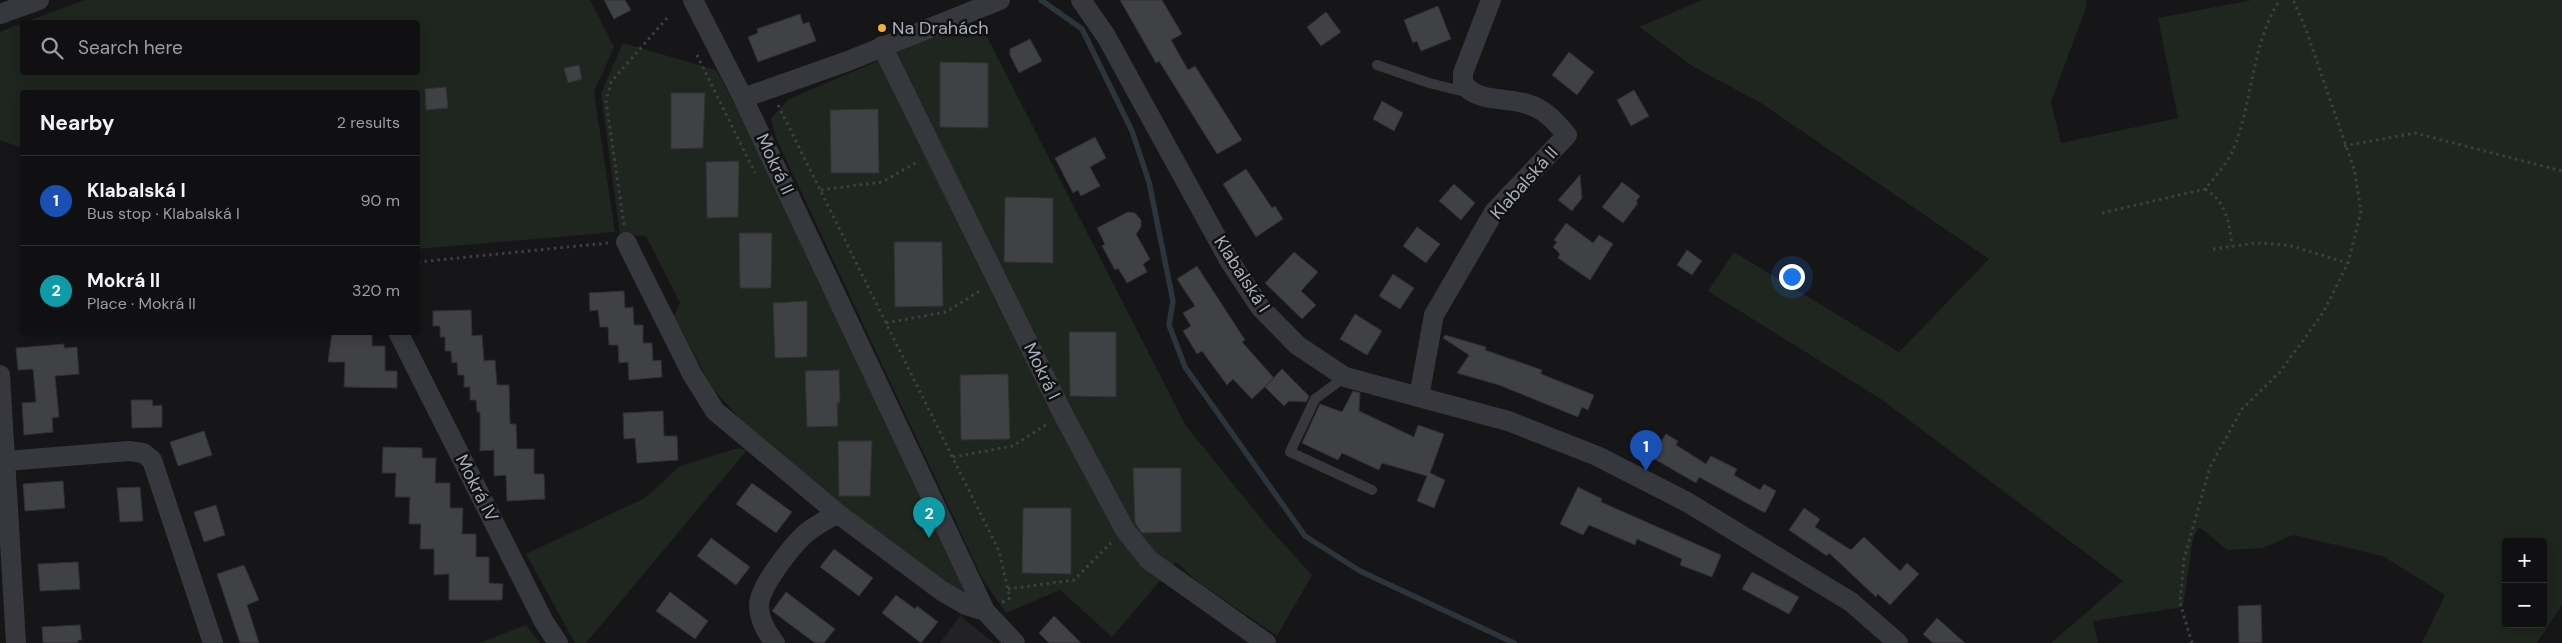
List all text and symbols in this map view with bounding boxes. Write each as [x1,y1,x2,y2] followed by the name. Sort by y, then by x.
[892,16,989,40] place label: Na Drahách
[20,20,420,75] search box
[876,22,888,34] marker: Na Drahách
[38,34,66,62] icon: search
[78,35,183,60] text: Search here
[40,109,114,137] text: Nearby
[337,112,400,133] text: 2 results
[750,130,800,198] street label: Mokrá II
[1485,141,1563,225] street label: Klabalská II
[87,178,186,203] text: Klabalská I
[53,190,59,211] text: 1
[360,190,400,211] text: 90 m
[87,203,240,224] text: Bus stop · Klabalská I
[1208,231,1276,317] street label: Klabalská I
[1779,264,1805,290] your location
[87,268,160,293] text: Mokrá II
[51,280,61,301] text: 2
[352,280,400,301] text: 320 m
[87,293,196,314] text: Place · Mokrá II
[1018,339,1066,403] street label: Mokrá I
[1630,430,1662,471] pin: 1
[450,450,504,526] street label: Mokrá IV
[913,497,945,538] pin: 2
[2502,538,2547,628] map controls
[2502,538,2547,583] button: +
[2502,583,2547,628] button: −

